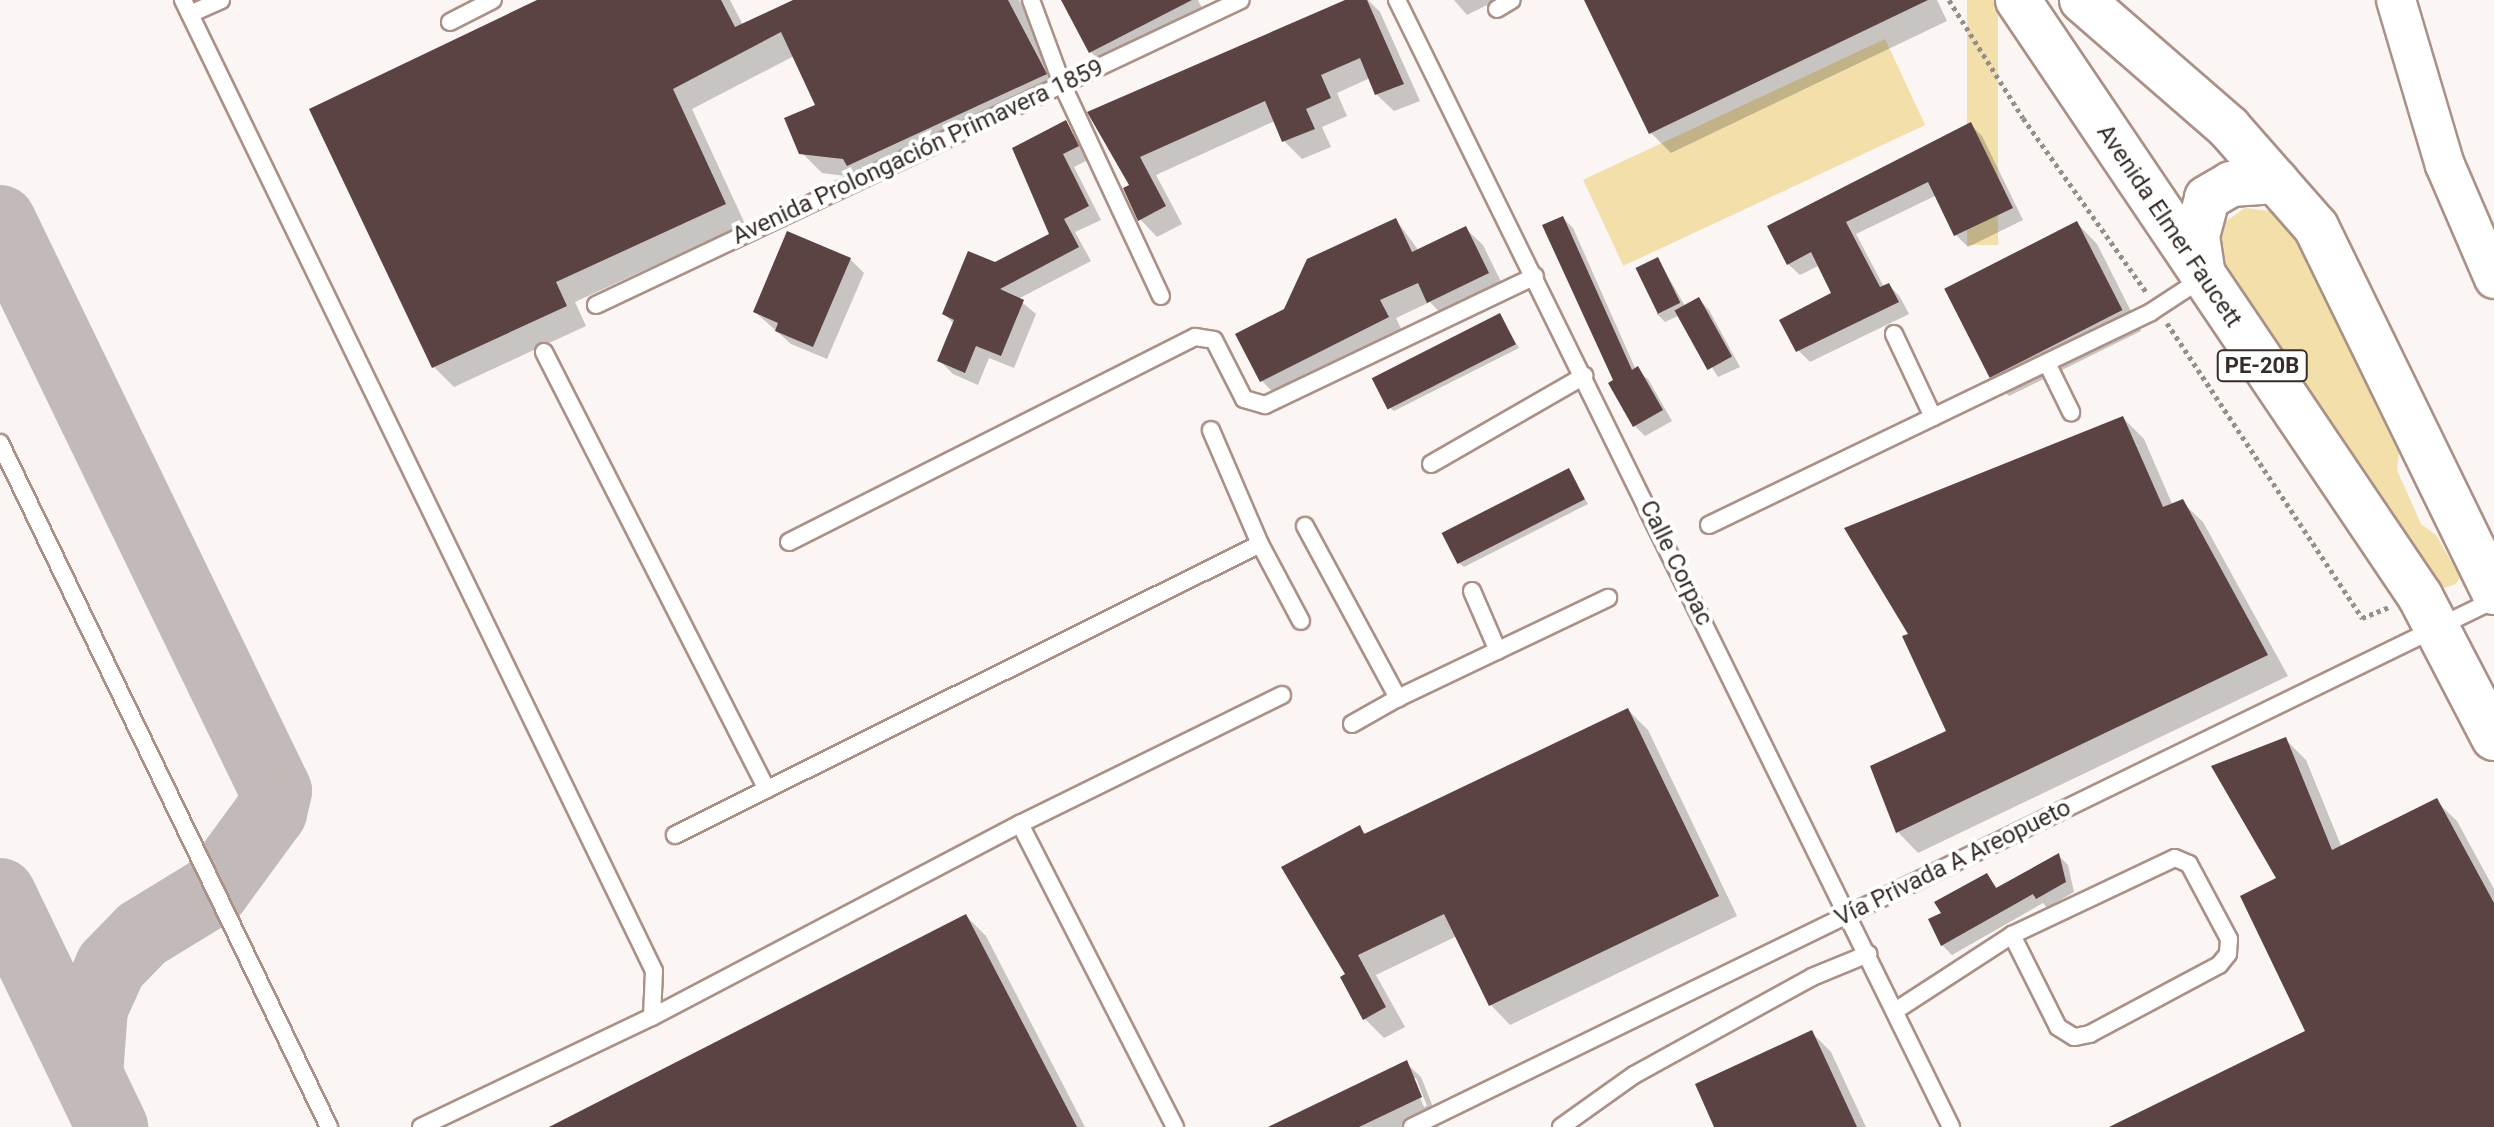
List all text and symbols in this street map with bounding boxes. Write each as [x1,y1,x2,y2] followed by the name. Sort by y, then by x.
[728,53,1108,251] street label: Avenida Prolongación Primavera 1859
[2090,119,2248,333] street label: Avenida Elmer Faucett
[2216,348,2308,384] road number: PE-20B
[1633,496,1719,630] street label: Calle Corpac
[1830,793,2076,933] street label: Vía Privada A Areopueto

